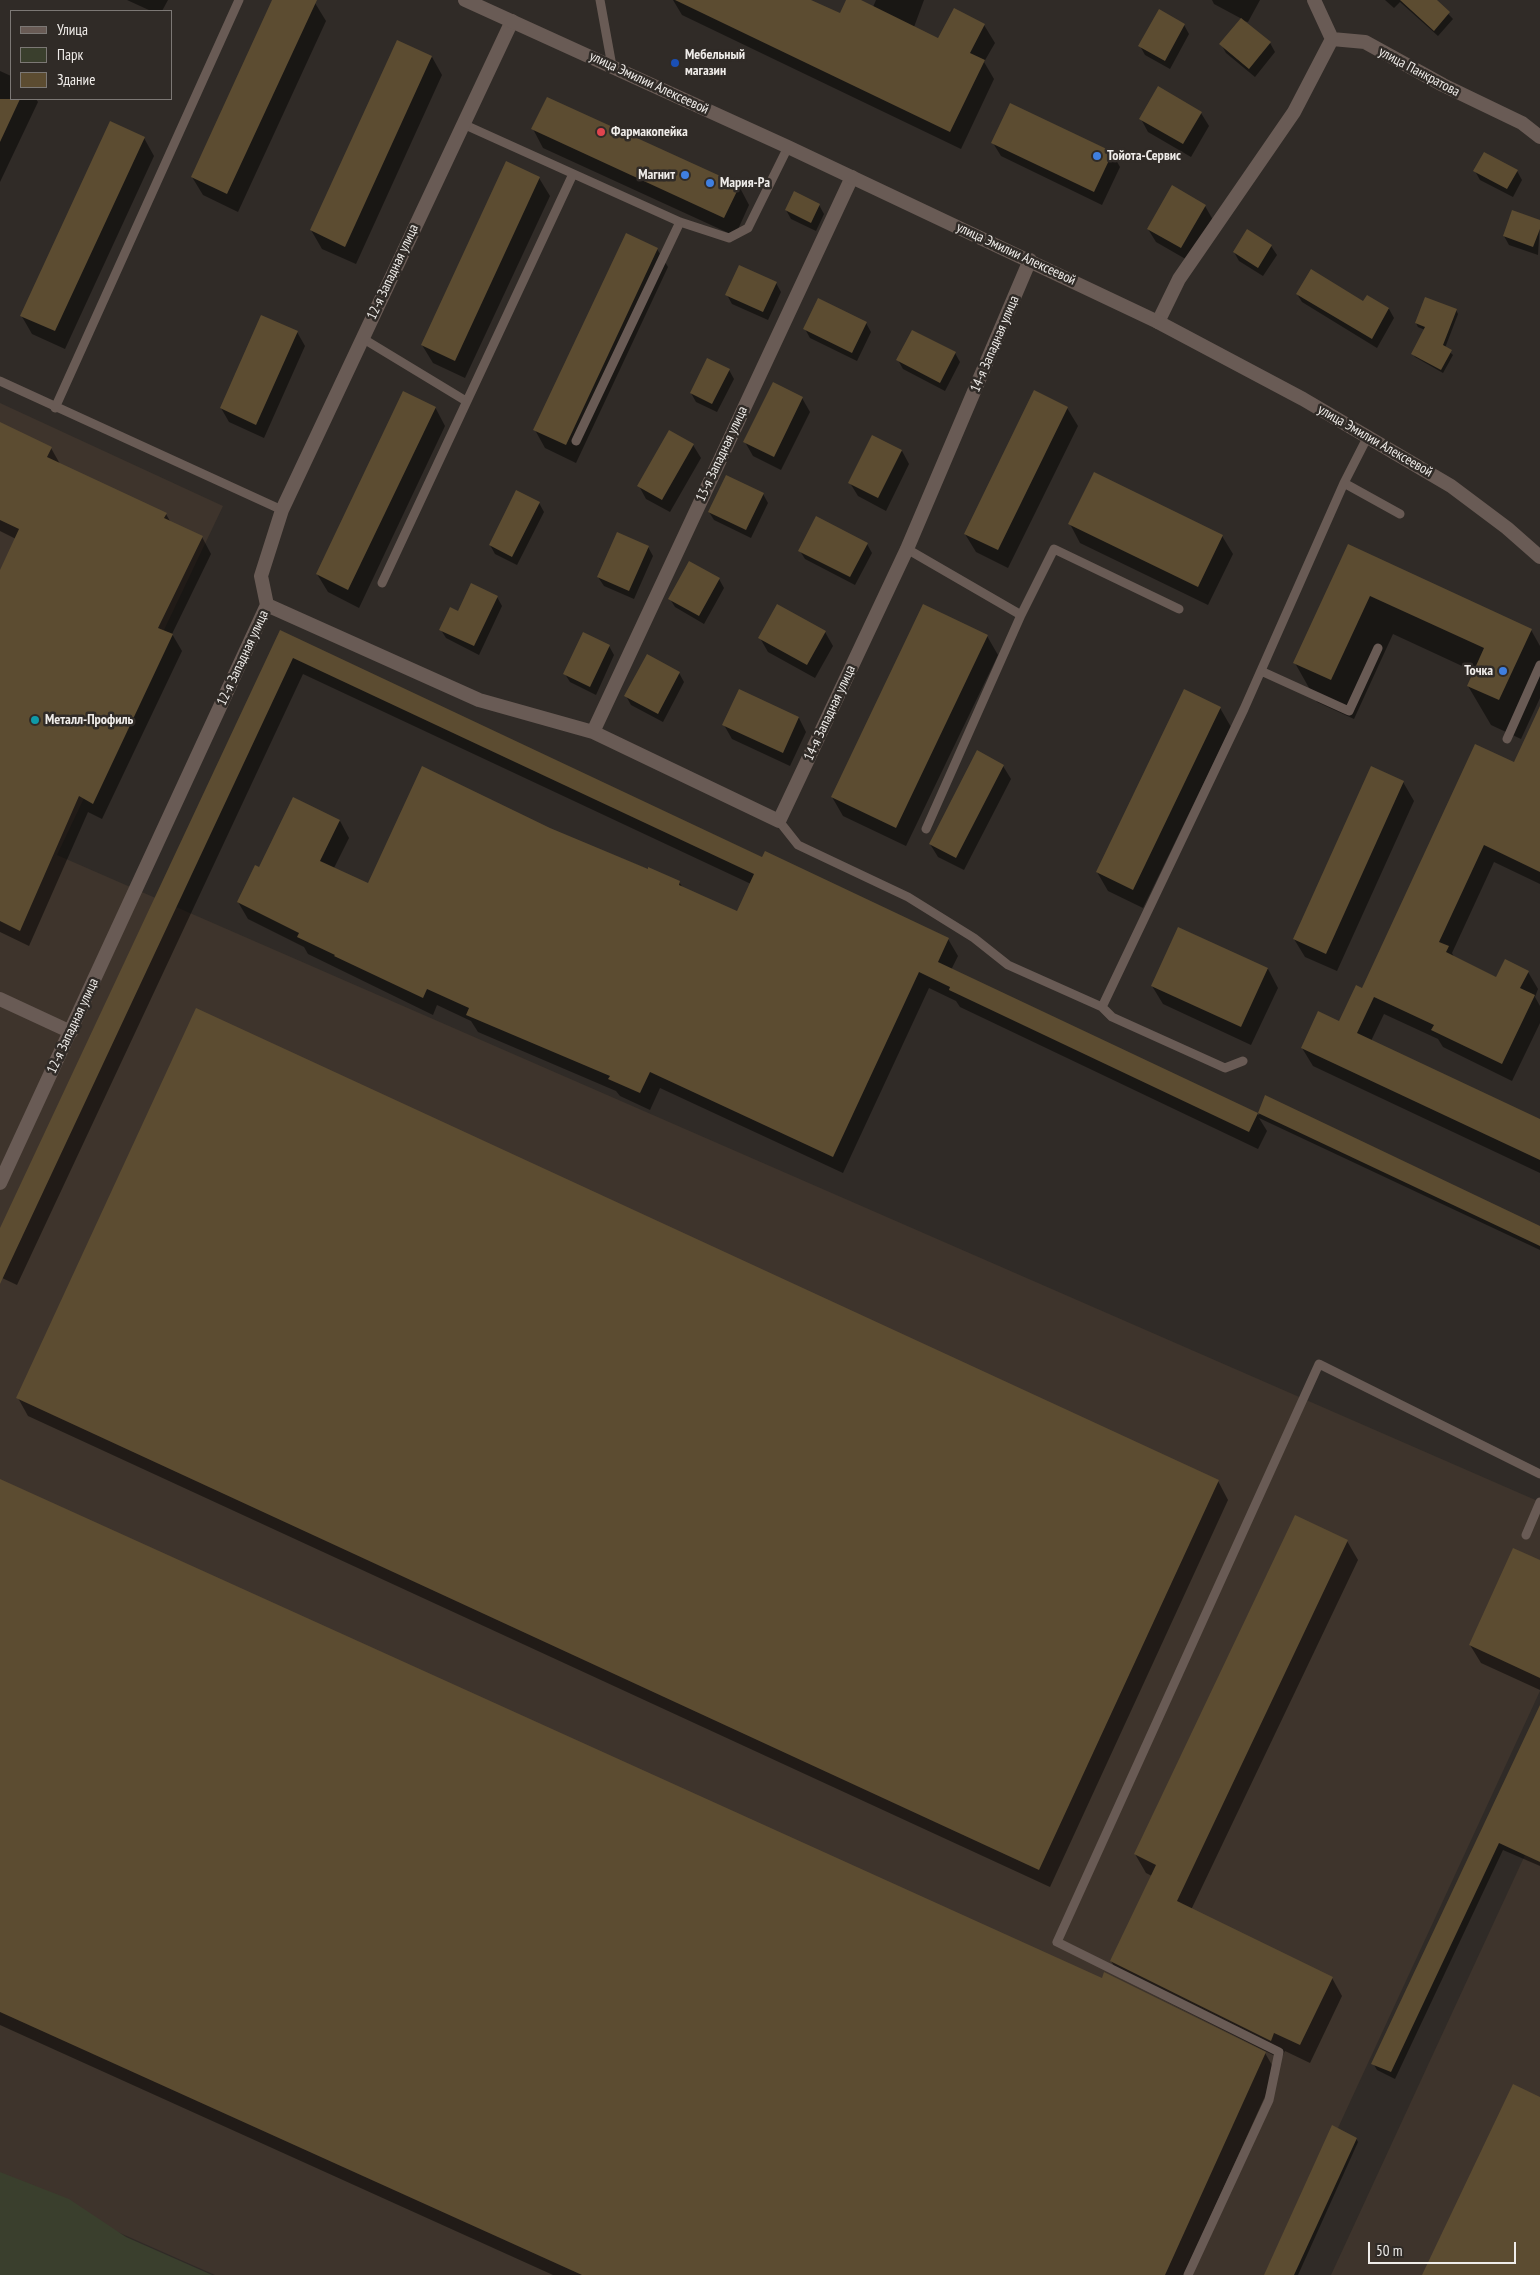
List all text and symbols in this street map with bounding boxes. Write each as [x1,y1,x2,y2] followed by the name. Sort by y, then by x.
[10,10,172,100] legend
[57,20,88,39] text: Улица
[1376,44,1462,100] street label: улица Панкратова
[57,45,83,64] text: Парк
[685,47,745,80] place label: Мебельный магазин
[587,48,711,118] street label: улица Эмилии Алексеевой
[669,57,681,69] marker: Мебельный магазин
[57,70,95,89] text: Здание
[611,124,688,140] place label: Фармакопейка
[595,126,607,138] marker: Фармакопейка
[1107,148,1181,164] place label: Тойота-Сервис
[1091,150,1103,162] marker: Тойота-Сервис
[638,167,675,183] place label: Магнит
[679,169,691,181] marker: Магнит
[720,175,770,191] place label: Мария-Ра
[704,177,716,189] marker: Мария-Ра
[954,219,1078,289] street label: улица Эмилии Алексеевой
[364,222,422,322] street label: 12-я Западная улица
[967,293,1023,395] street label: 14-я Западная улица
[1315,401,1435,481] street label: улица Эмилии Алексеевой
[693,404,751,504] street label: 13-я Западная улица
[214,608,272,708] street label: 12-я Западная улица
[801,663,859,763] street label: 14-я Западная улица
[1464,663,1493,679] place label: Точка
[1497,665,1509,677] marker: Точка
[45,712,133,728] place label: Металл-Профиль
[29,714,41,726] marker: Металл-Профиль
[44,976,102,1076] street label: 12-я Западная улица
[1370,2232,1518,2264] scale bar
[1376,2241,1402,2260] text: 50 m

